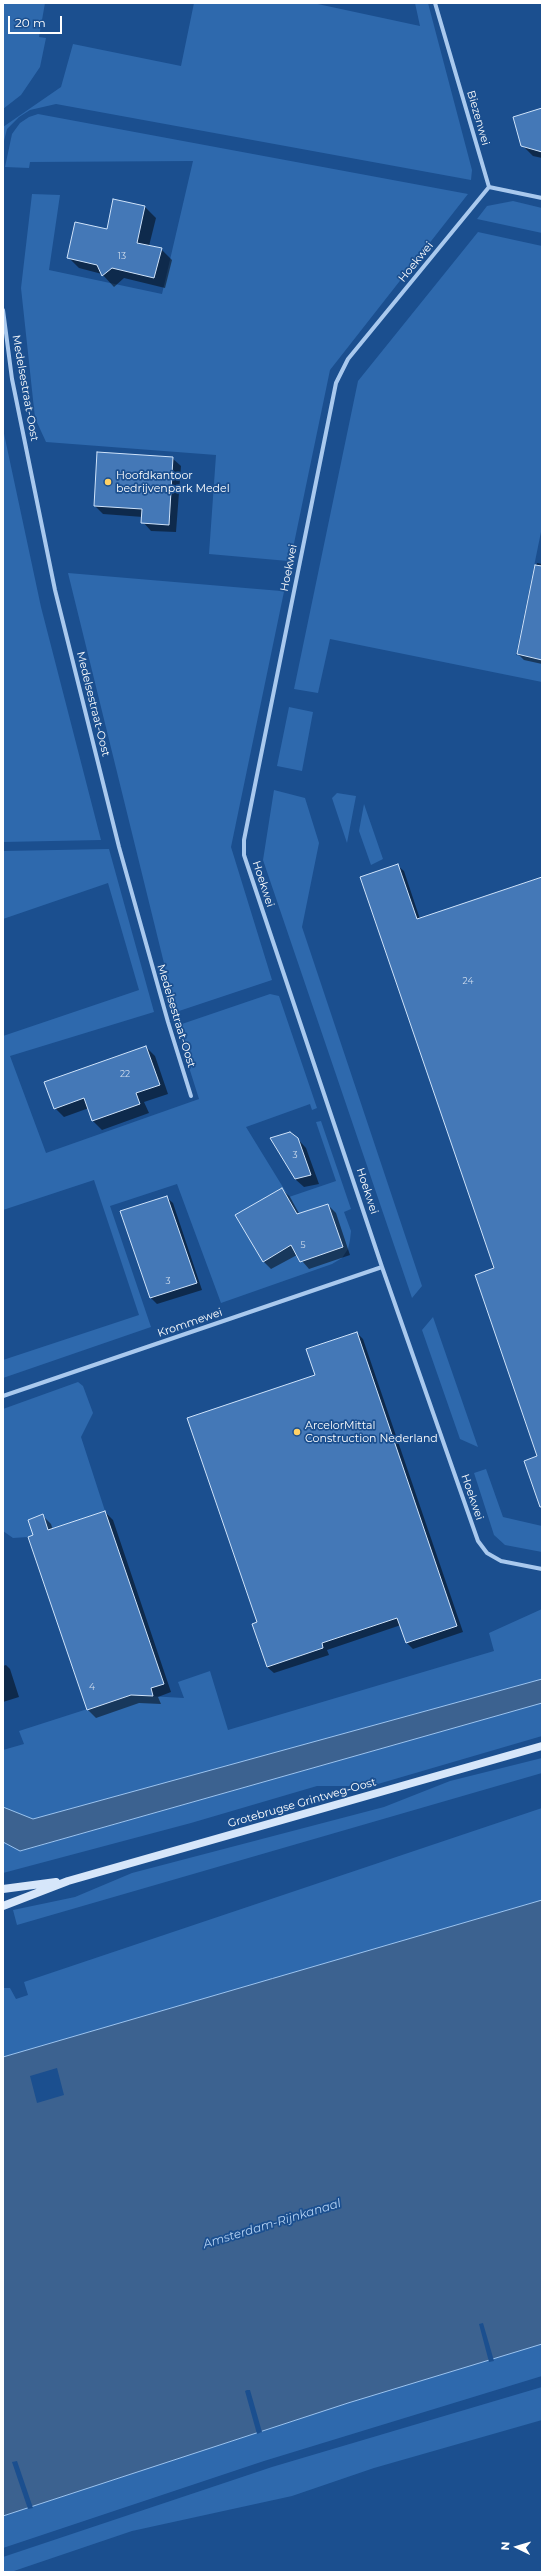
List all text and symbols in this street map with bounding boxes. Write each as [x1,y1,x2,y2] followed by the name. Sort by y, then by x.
[10,8,64,34] scale bar
[15,15,46,30] text: 20 m
[464,89,492,147] street label: Biezenwei
[396,239,436,285] street label: Hoekwei
[118,251,126,261] house number: 13
[9,334,41,442] street label: Medelsestraat-Oost
[116,469,230,495] place label: Hoofdkantoor bedrijvenpark Medel
[103,477,113,487] marker: Hoofdkantoor bedrijvenpark Medel
[278,543,300,593] street label: Hoekwei
[74,650,112,758] street label: Medelsestraat-Oost
[249,859,277,909] street label: Hoekwei
[154,963,198,1069] street label: Medelsestraat-Oost
[463,976,473,986] house number: 24
[120,1069,130,1079] house number: 22
[292,1150,298,1160] house number: 3
[353,1166,381,1216] street label: Hoekwei
[300,1240,306,1250] house number: 5
[165,1276,171,1286] house number: 3
[156,1306,224,1340] street label: Krommewei
[305,1419,438,1445] place label: ArcelorMittal Construction Nederland
[292,1427,302,1437] marker: ArcelorMittal Construction Nederland
[458,1472,486,1522] street label: Hoekwei
[89,1682,95,1692] house number: 4
[226,1775,378,1831] street label: Grotebrugse Grintweg-Oost
[201,2196,343,2252] water label: Amsterdam-Rijnkanaal
[497,2527,537,2567] north arrow
[498,2541,512,2551] text: N

